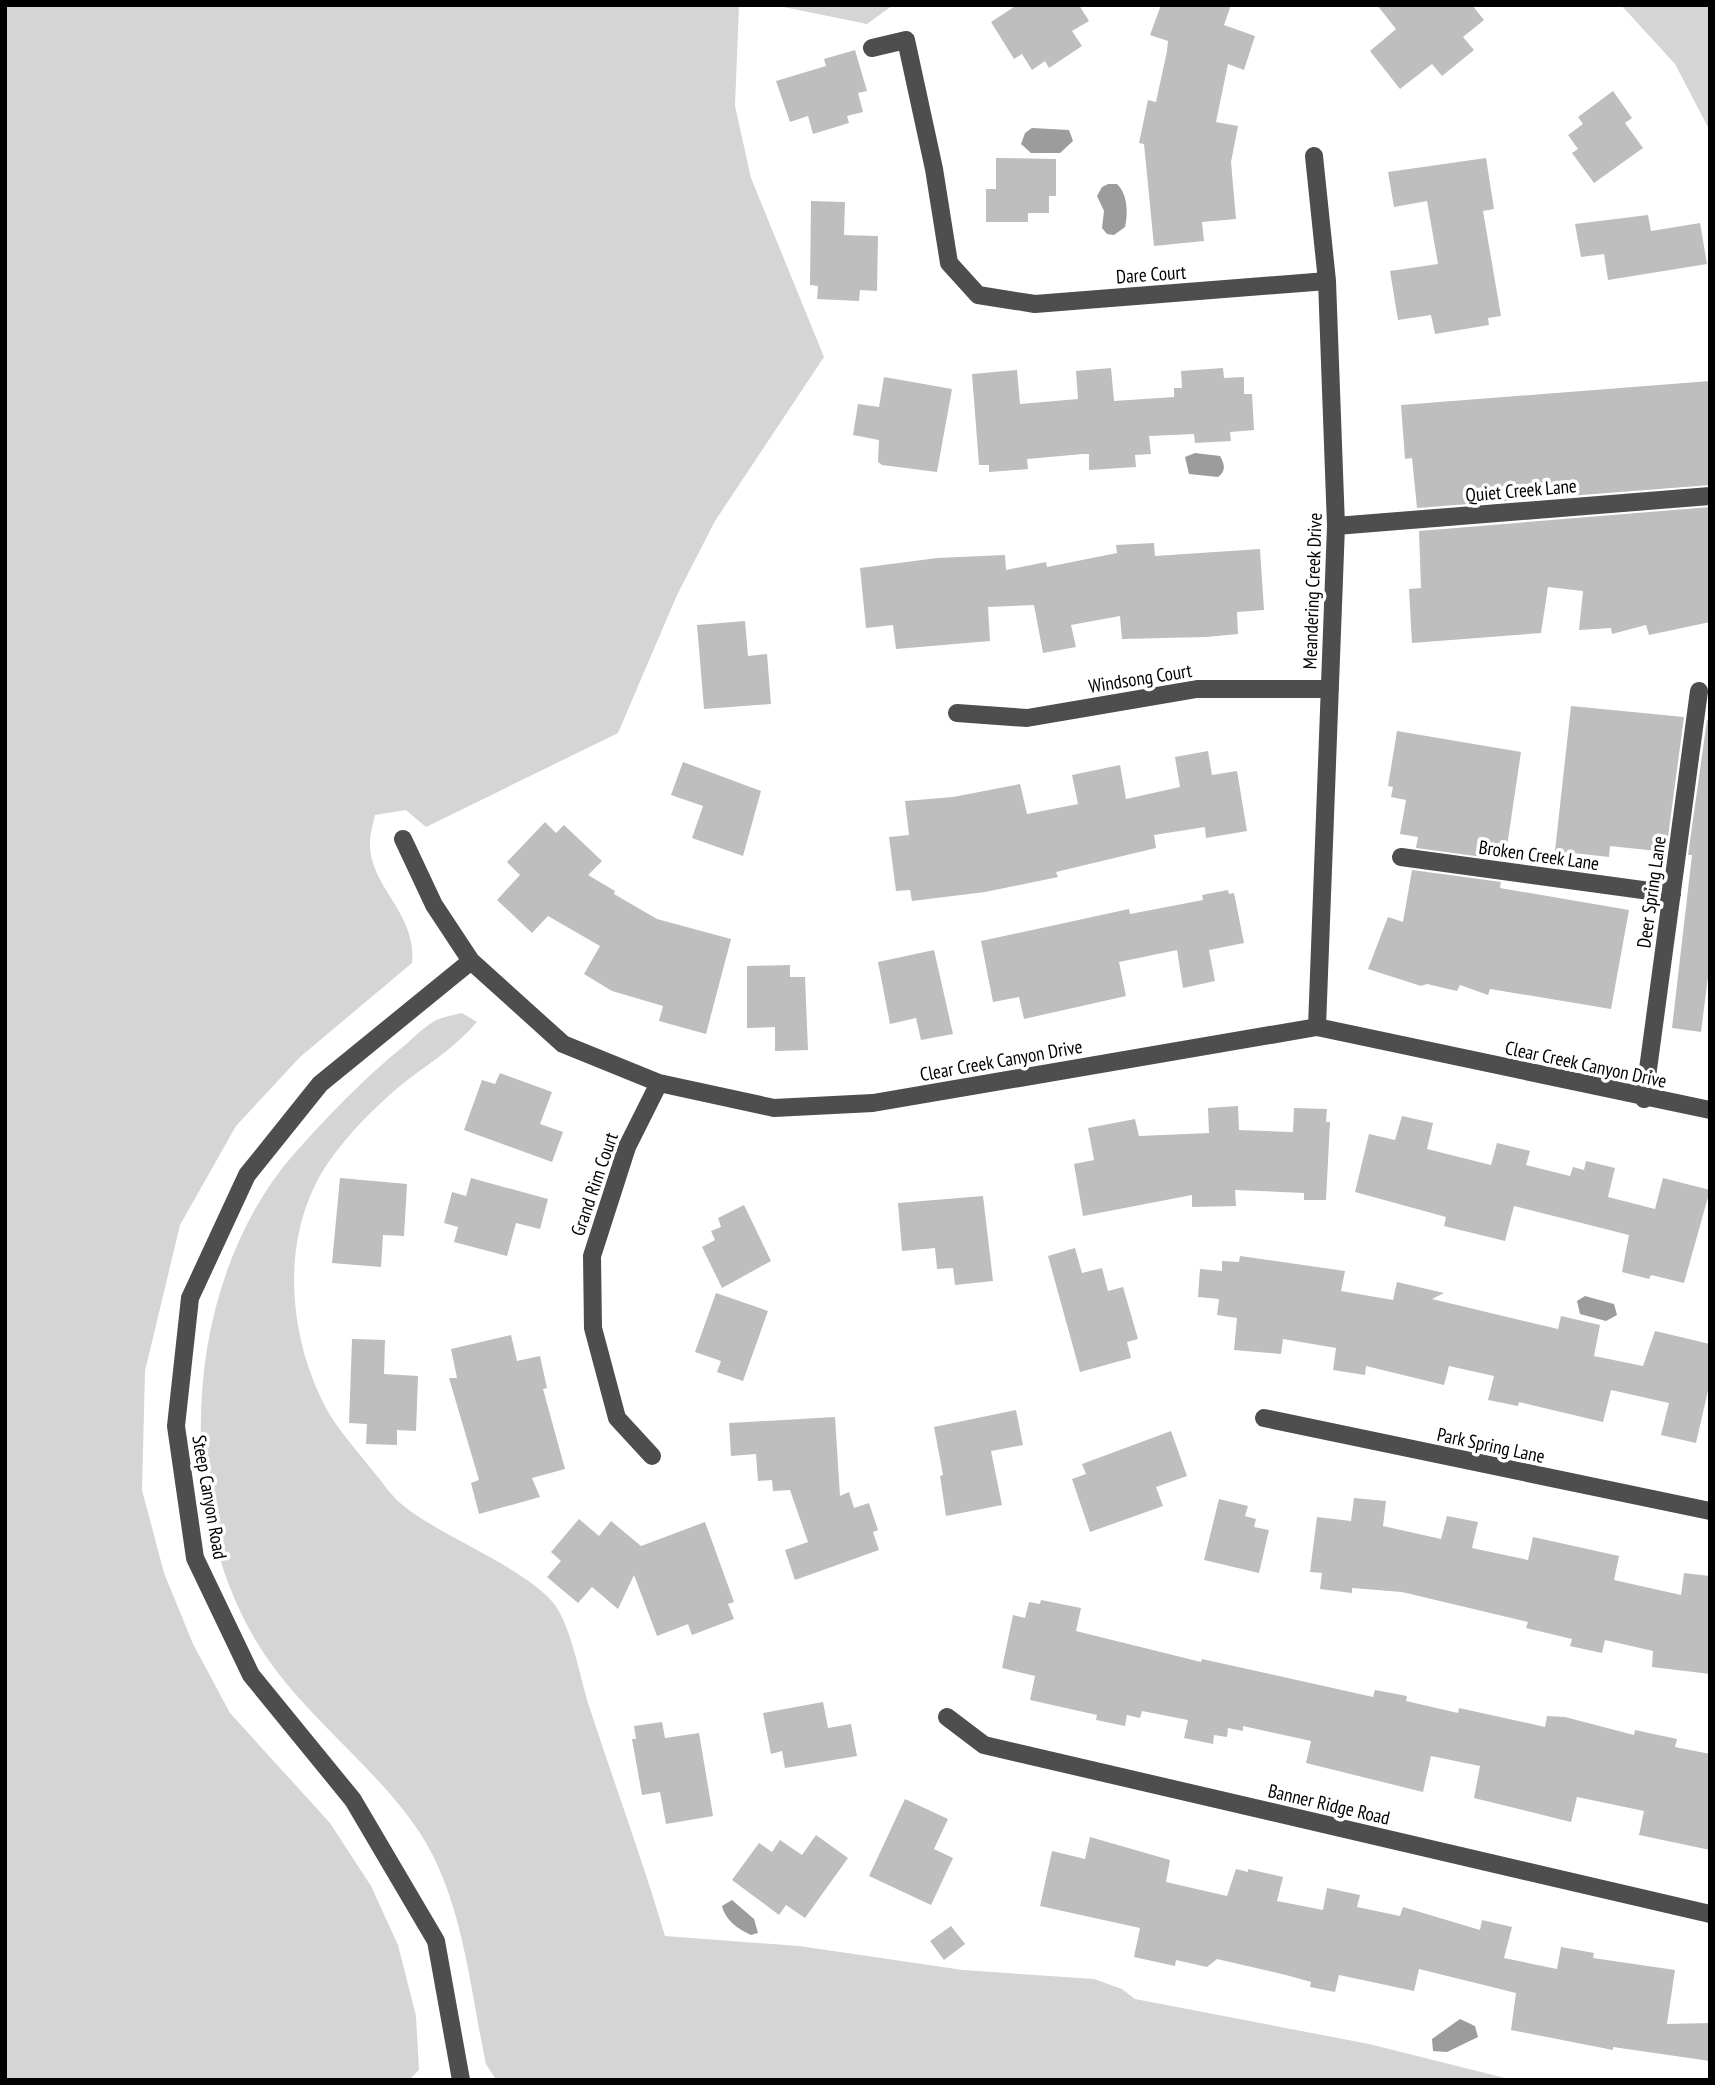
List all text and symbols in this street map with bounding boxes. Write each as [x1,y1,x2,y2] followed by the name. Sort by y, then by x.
[1115,260,1188,288] street label: Dare Court
[1464,473,1578,507] street label: Quiet Creek Lane
[1297,512,1327,670] street label: Meandering Creek Drive
[1087,658,1194,698] street label: Windsong Court
[1631,834,1671,949] street label: Deer Spring Lane
[1477,835,1601,875] street label: Broken Creek Lane
[918,1034,1084,1086] street label: Clear Creek Canyon Drive
[1503,1035,1669,1093] street label: Clear Creek Canyon Drive
[565,1128,623,1239] street label: Grand Rim Court
[1435,1422,1547,1468] street label: Park Spring Lane
[187,1433,233,1561] street label: Steep Canyon Road
[1266,1778,1392,1830] street label: Banner Ridge Road

